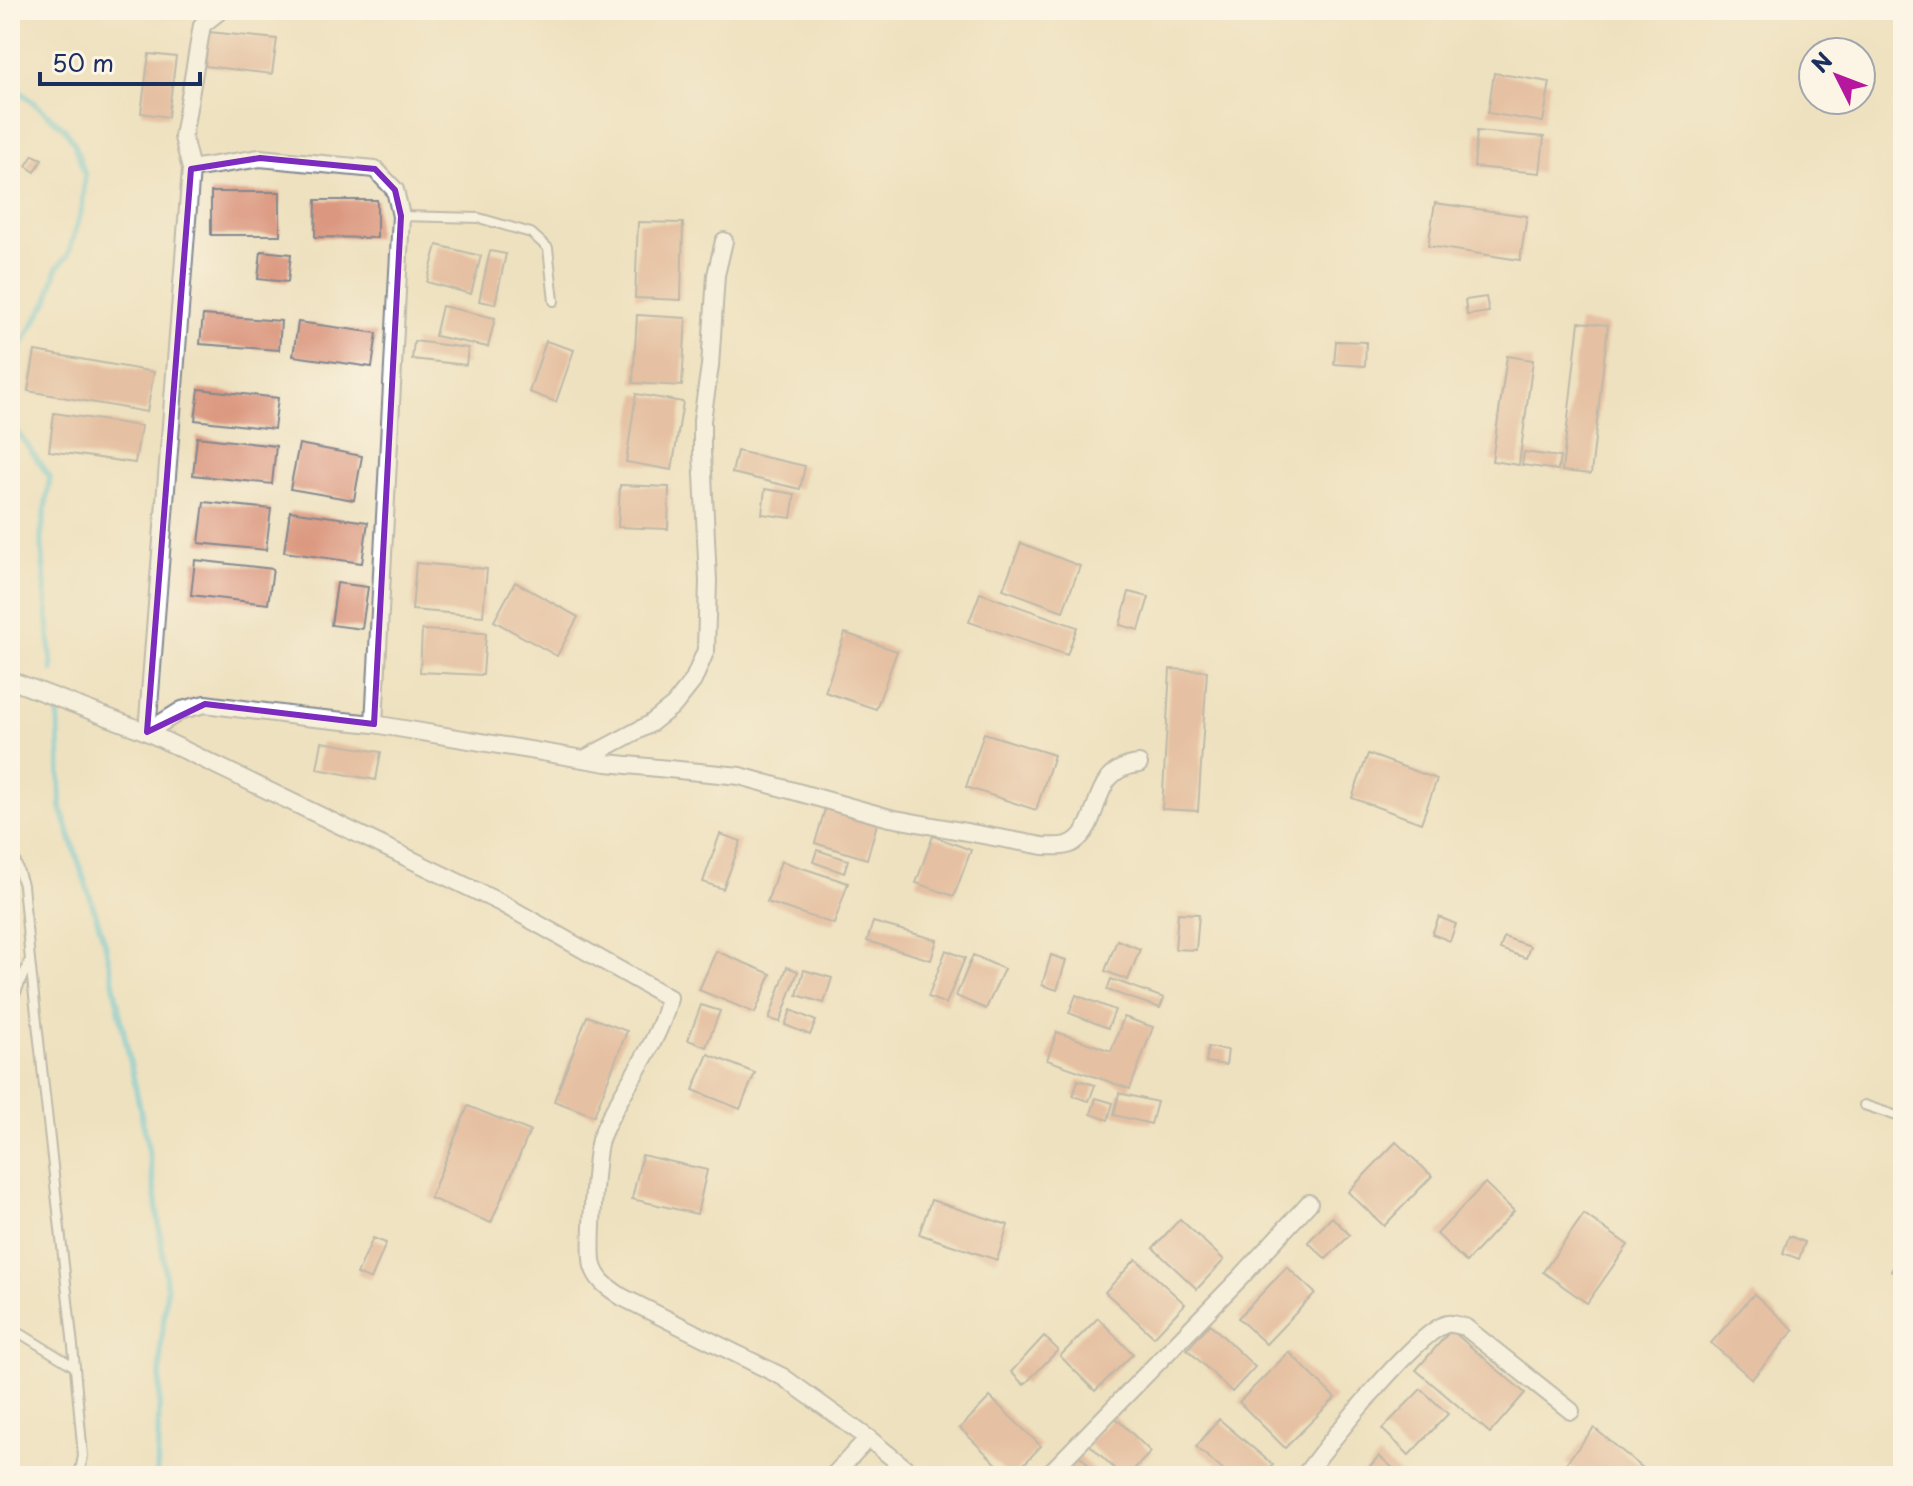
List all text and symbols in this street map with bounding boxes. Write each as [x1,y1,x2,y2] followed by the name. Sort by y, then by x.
[40,36,200,86] scale bar
[1797,36,1877,116] north arrow
[52,44,114,80] text: 50 m
[1803,44,1839,79] text: N

